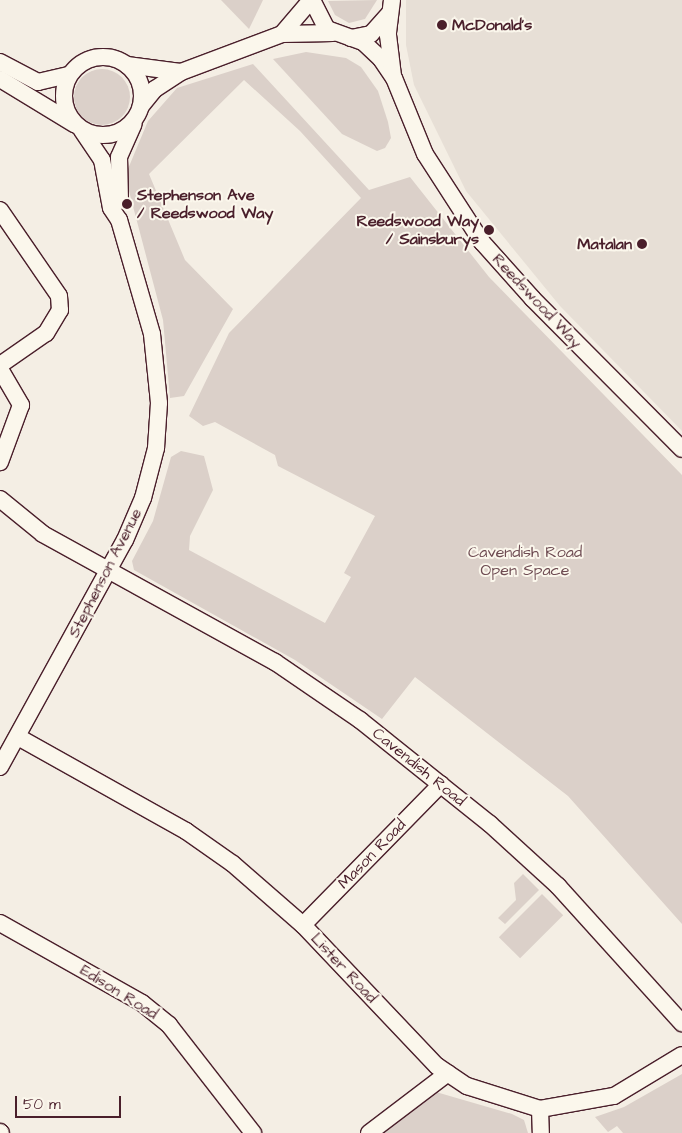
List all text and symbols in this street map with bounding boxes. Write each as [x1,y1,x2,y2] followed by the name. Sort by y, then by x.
[452,15,532,35] place label: McDonald's
[436,19,448,31] marker: McDonald's
[137,185,273,223] place label: Stephenson Ave / Reedswood Way
[121,198,133,210] marker: Stephenson Ave / Reedswood Way
[357,211,479,249] place label: Reedswood Way / Sainsburys
[483,224,495,236] marker: Reedswood Way / Sainsburys
[577,234,632,254] place label: Matalan
[636,238,648,250] marker: Matalan
[488,250,586,352] street label: Reedswood Way
[64,505,146,641] street label: Stephenson Avenue
[468,542,582,580] park label: Cavendish Road Open Space
[369,724,469,810] street label: Cavendish Road
[334,815,410,893] street label: Mason Road
[307,929,381,1007] street label: Lister Road
[76,960,162,1024] street label: Edison Road
[18,1086,124,1118] scale bar
[23,1094,61,1115] text: 50 m

